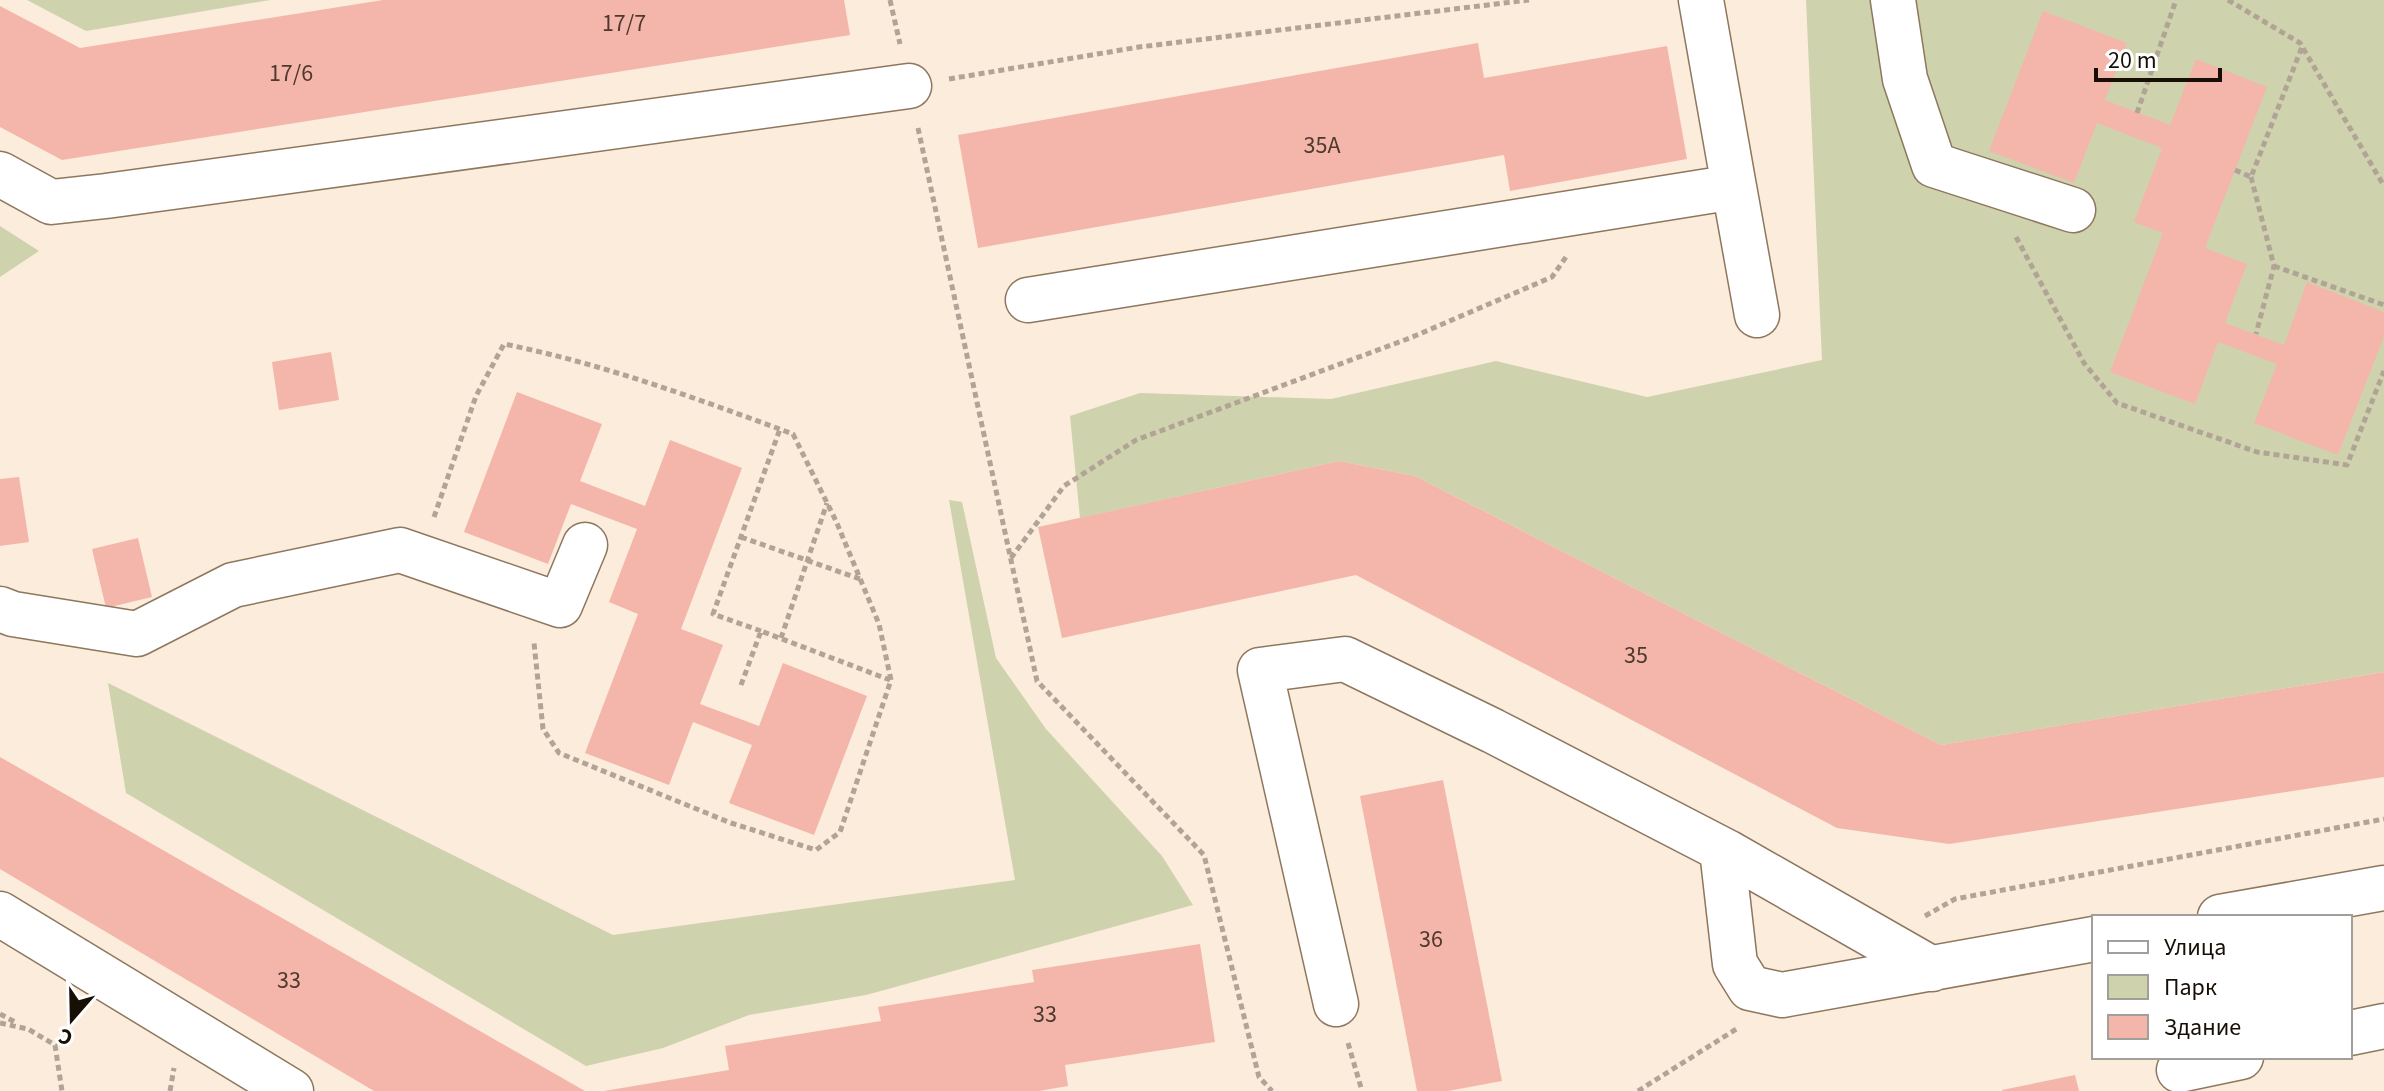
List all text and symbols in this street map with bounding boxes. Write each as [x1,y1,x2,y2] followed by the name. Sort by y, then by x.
[602,6,646,41] house number: 17/7
[2096,32,2220,82] scale bar
[2108,43,2157,78] text: 20 m
[269,56,313,91] house number: 17/6
[1304,128,1340,163] house number: 35А
[1624,638,1648,673] house number: 35
[2092,915,2352,1059] legend
[1419,922,1443,957] house number: 36
[2164,930,2226,965] text: Улица
[277,963,301,998] house number: 33
[2164,970,2217,1005] text: Парк
[32,979,112,1059] north arrow
[1033,997,1057,1032] house number: 33
[2164,1010,2241,1045] text: Здание
[54,1020,77,1054] text: С

